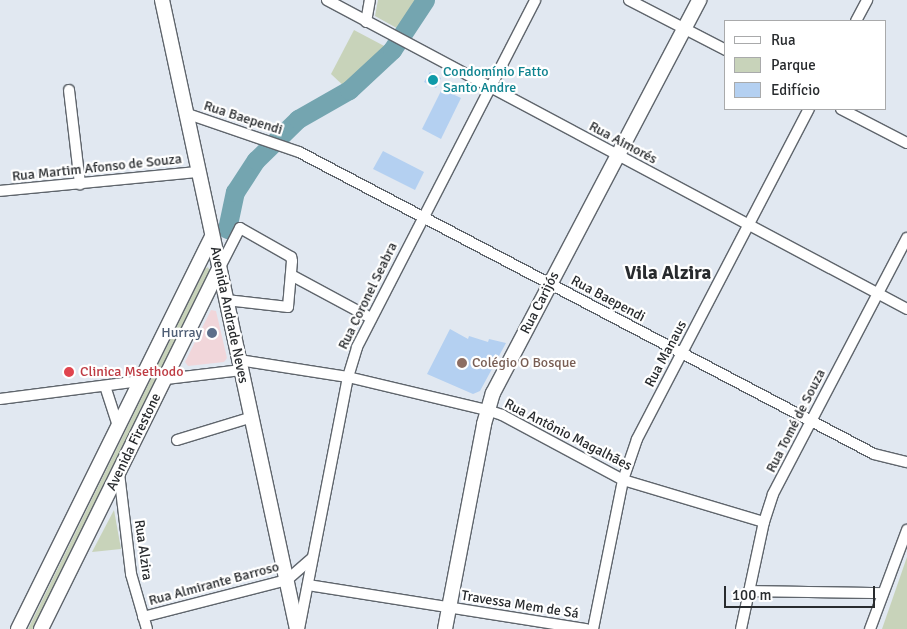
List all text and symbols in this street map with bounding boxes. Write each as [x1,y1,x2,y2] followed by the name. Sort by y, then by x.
[724,20,887,110] legend
[771,31,796,49] text: Rua
[771,56,816,74] text: Parque
[443,64,548,96] place label: Condomínio Fatto Santo Andre
[427,74,439,86] marker: Condomínio Fatto Santo Andre
[771,81,820,99] text: Edifício
[202,97,284,139] street label: Rua Baependi
[586,118,660,168] street label: Rua Aimorés
[11,151,183,185] street label: Rua Martim Afonso de Souza
[335,240,401,352] street label: Rua Coronel Seabra
[206,245,252,385] street label: Avenida Andrade Neves
[625,263,711,285] district label: Vila Alzira
[517,269,563,337] street label: Rua Carijós
[568,272,648,326] street label: Rua Baependi
[641,318,691,390] street label: Rua Manaus
[161,325,202,341] place label: Hurray
[206,327,218,339] marker: Hurray
[472,355,576,371] place label: Colégio O Bosque
[456,357,468,369] marker: Colégio O Bosque
[80,364,183,380] place label: Clinica Msethodo
[62,365,76,379] marker: Clinica Msethodo
[763,367,829,475] street label: Rua Tomé de Souza
[103,391,165,493] street label: Avenida Firestone
[501,396,635,474] street label: Rua Antônio Magalhães
[130,519,156,581] street label: Rua Alzira
[147,558,281,610] street label: Rua Almirante Barroso
[727,576,878,608] scale bar
[732,586,772,604] text: 100 m
[460,587,580,623] street label: Travessa Mem de Sá

